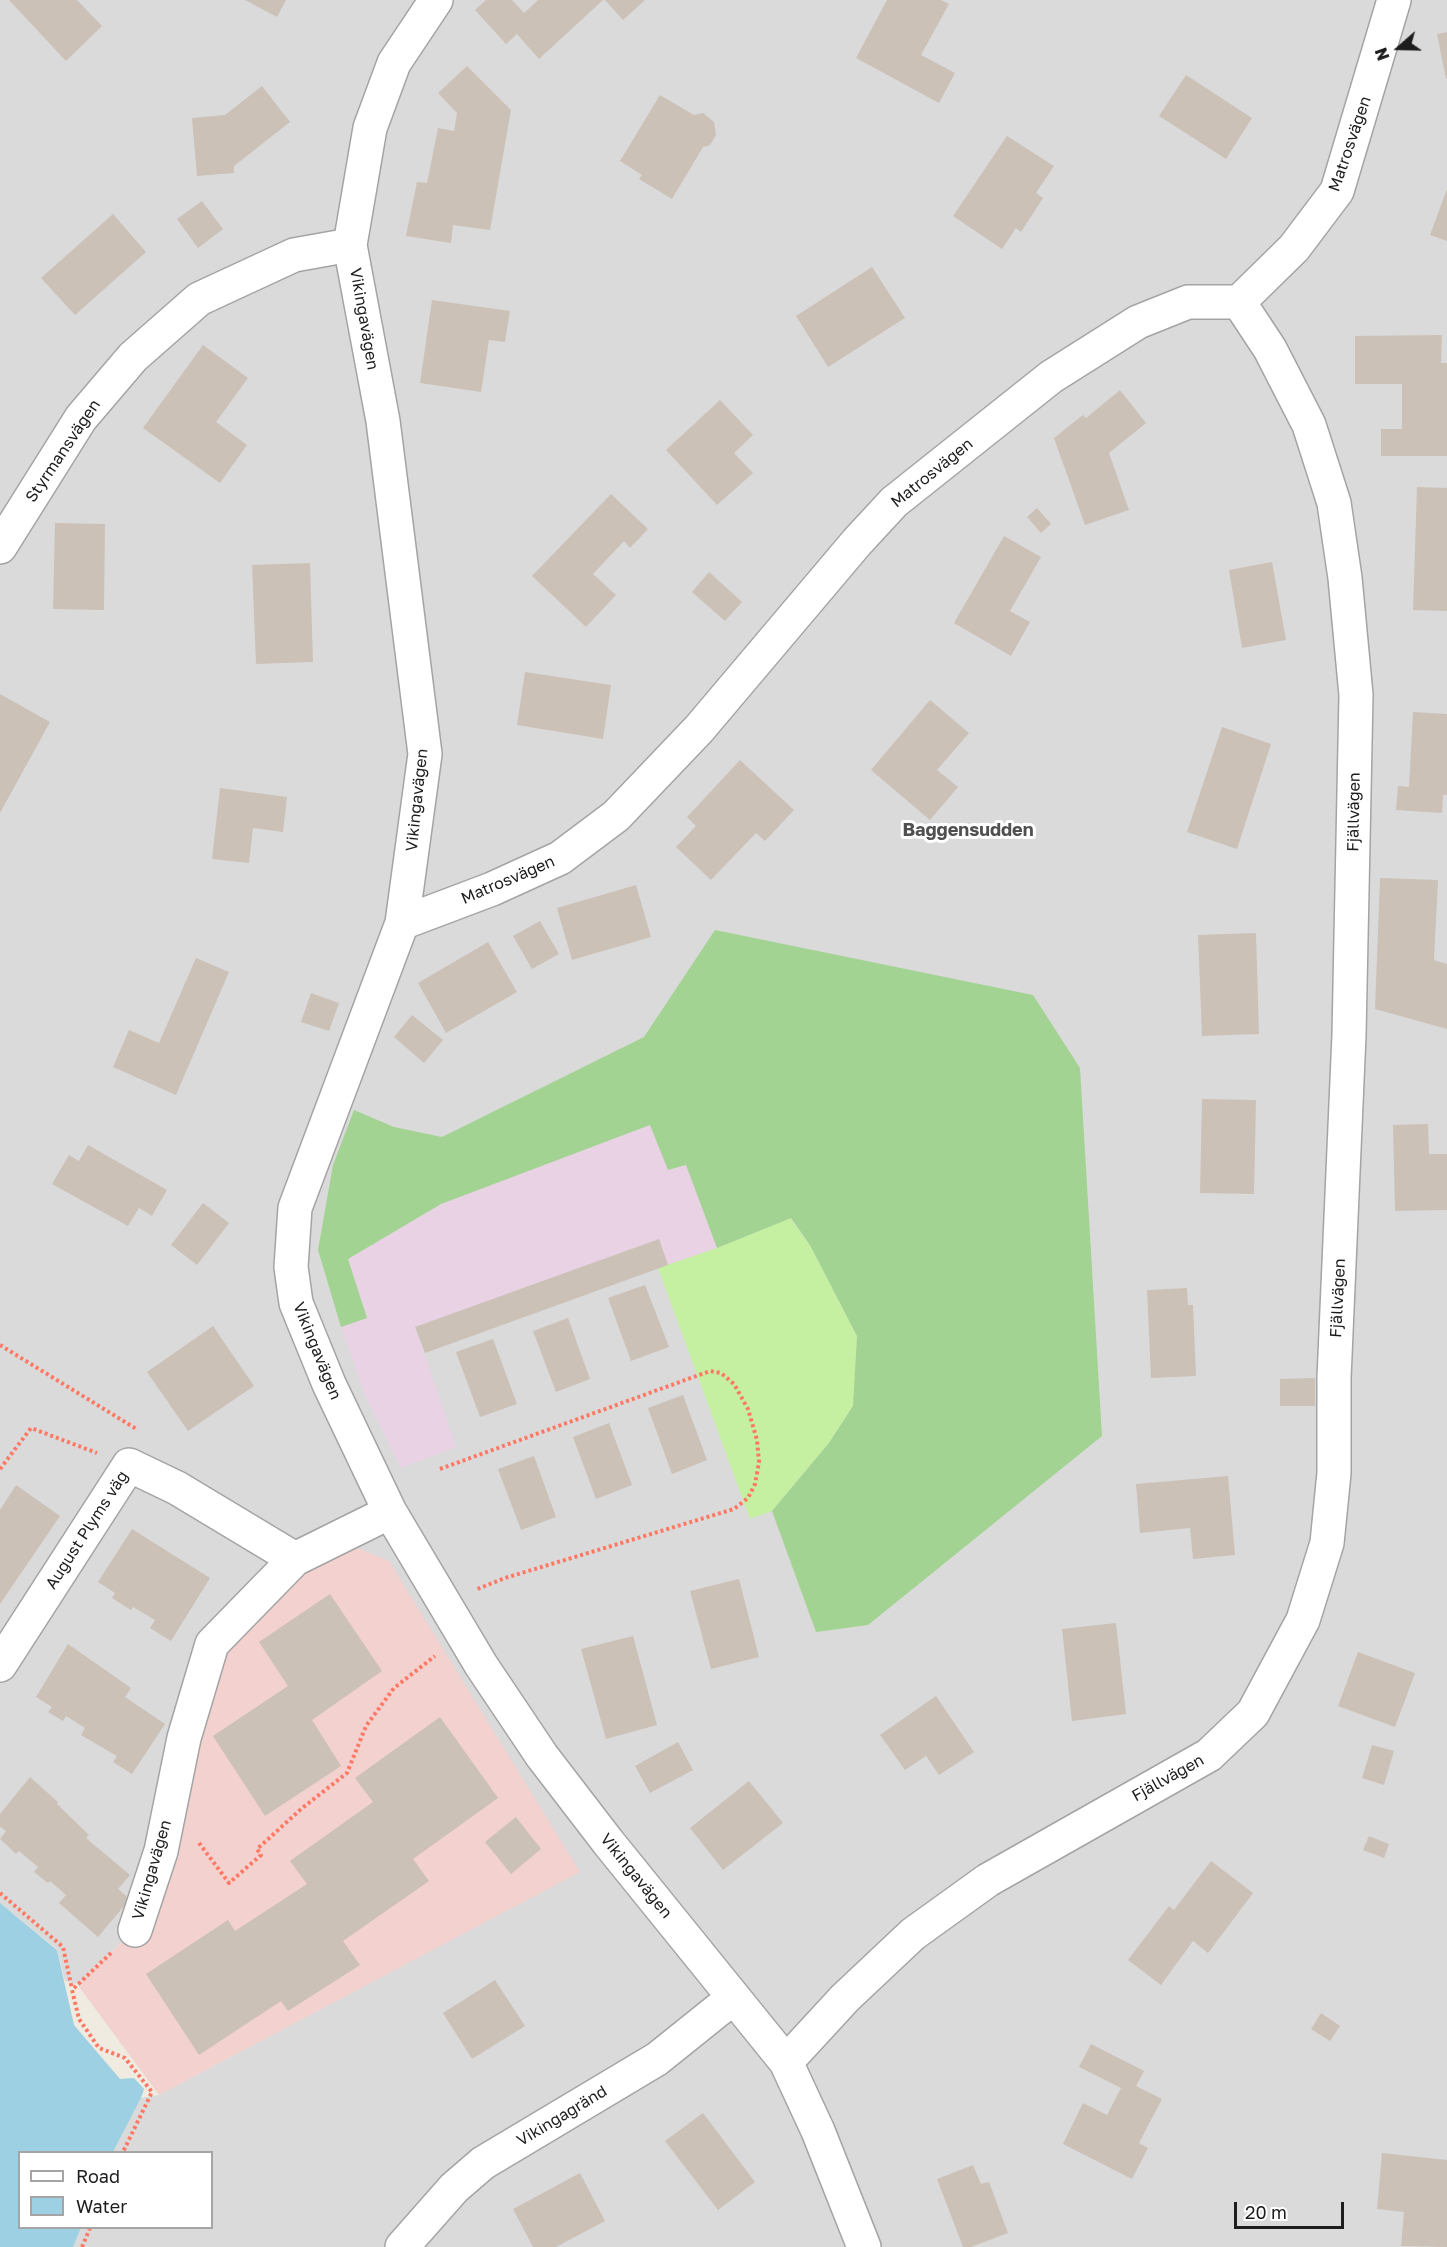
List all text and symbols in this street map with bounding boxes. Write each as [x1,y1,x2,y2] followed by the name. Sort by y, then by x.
[1369,18,1429,78] north arrow
[1371,45,1394,63] text: N
[1325,94,1375,194] street label: Matrosvägen
[346,266,382,372] street label: Vikingavägen
[21,396,105,506] street label: Styrmansvägen
[887,434,977,512] street label: Matrosvägen
[402,748,432,852] street label: Vikingavägen
[1344,772,1364,852] street label: Fjällvägen
[902,819,1034,841] district label: Baggensudden
[458,852,558,908] street label: Matrosvägen
[1326,1258,1350,1338] street label: Fjällvägen
[289,1299,345,1403] street label: Vikingavägen
[42,1467,132,1593] street label: August Plyms väg
[1129,1750,1207,1806] street label: Fjällvägen
[129,1818,175,1922] street label: Vikingavägen
[596,1830,676,1922] street label: Vikingavägen
[513,2082,611,2150] street label: Vikingagränd
[18,2151,213,2229] legend
[76,2165,120,2187] text: Road
[1237,2190,1346,2228] scale bar
[76,2195,127,2217] text: Water
[1245,2201,1287,2223] text: 20 m

